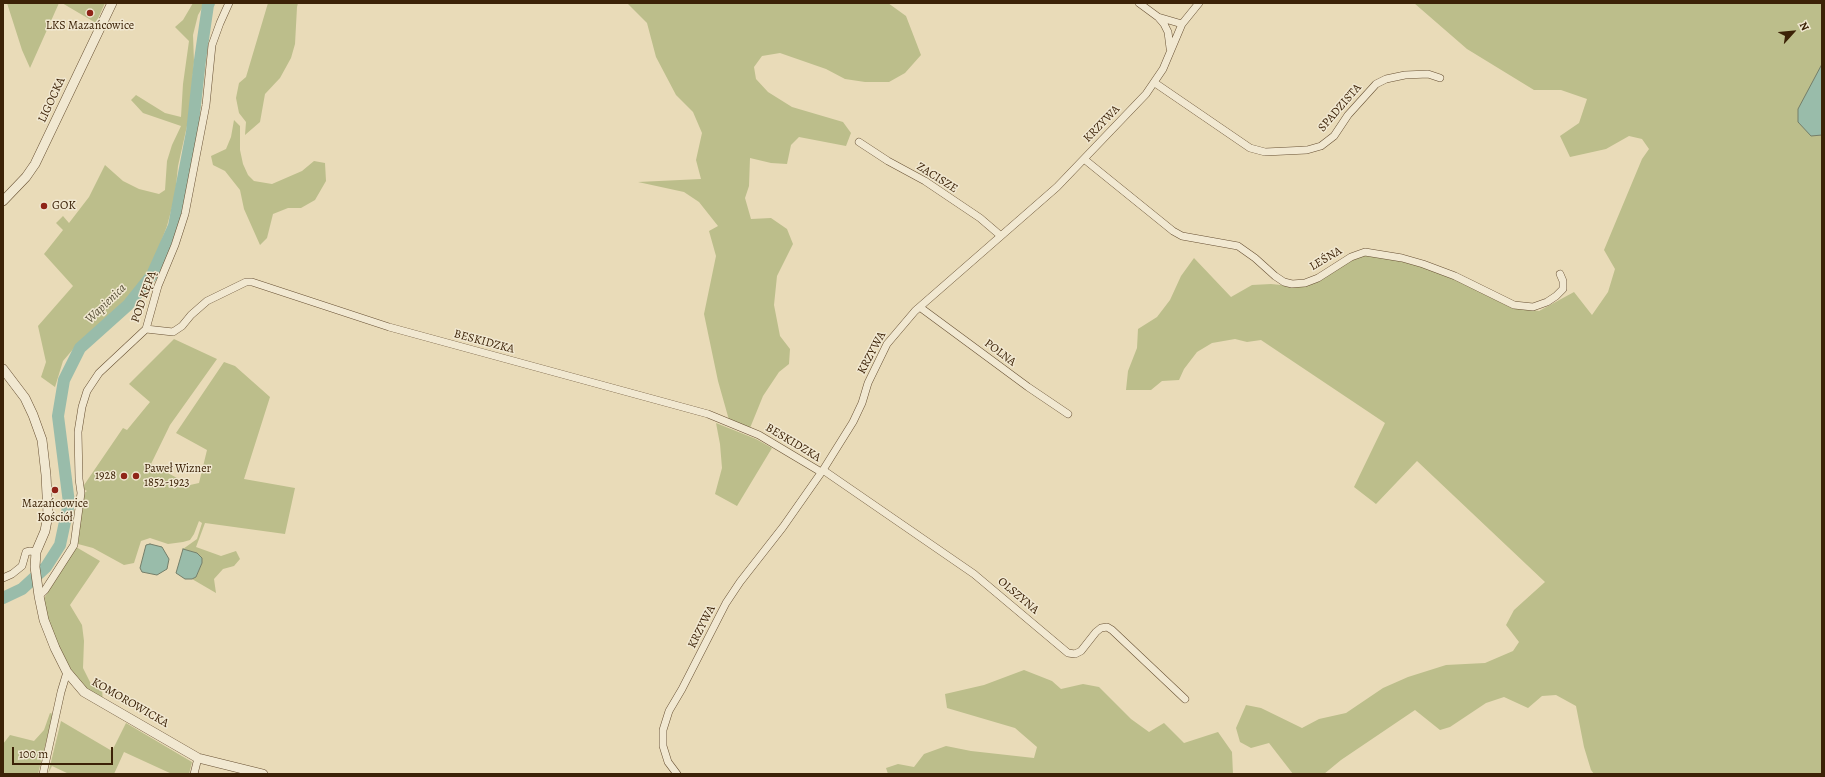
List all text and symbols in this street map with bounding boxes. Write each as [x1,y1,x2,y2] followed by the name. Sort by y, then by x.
[85,8,95,18] marker: LKS Mazańcowice
[1773,12,1813,52] north arrow
[46,19,134,33] place label: LKS Mazańcowice
[1796,19,1813,33] text: N
[35,75,69,125] street label: LIGOCKA
[1315,81,1365,135] street label: SPADZISTA
[1081,102,1123,146] street label: KRZYWA
[914,160,960,196] street label: ZACISZE
[52,199,76,213] place label: GOK
[39,201,49,211] marker: GOK
[1307,244,1345,274] street label: LEŚNA
[128,269,160,325] street label: POD KĘPĄ
[82,281,130,327] water label: Wapienica
[452,327,516,357] street label: BESKIDZKA
[855,329,889,377] street label: KRZYWA
[981,336,1019,370] street label: POLNA
[763,421,823,465] street label: BESKIDZKA
[144,462,211,490] place label: Paweł Wizner 1852-1923
[95,469,116,483] place label: 1928
[119,471,129,481] marker: 1928
[131,471,141,481] marker: Paweł Wizner 1852-1923
[50,485,60,495] marker: Mazańcowice Kościół
[22,497,88,525] place label: Mazańcowice Kościół
[994,575,1042,617] street label: OLSZYNA
[685,603,719,651] street label: KRZYWA
[89,675,171,731] street label: KOMOROWICKA
[14,739,115,765] scale bar
[19,746,48,762] text: 100 m

